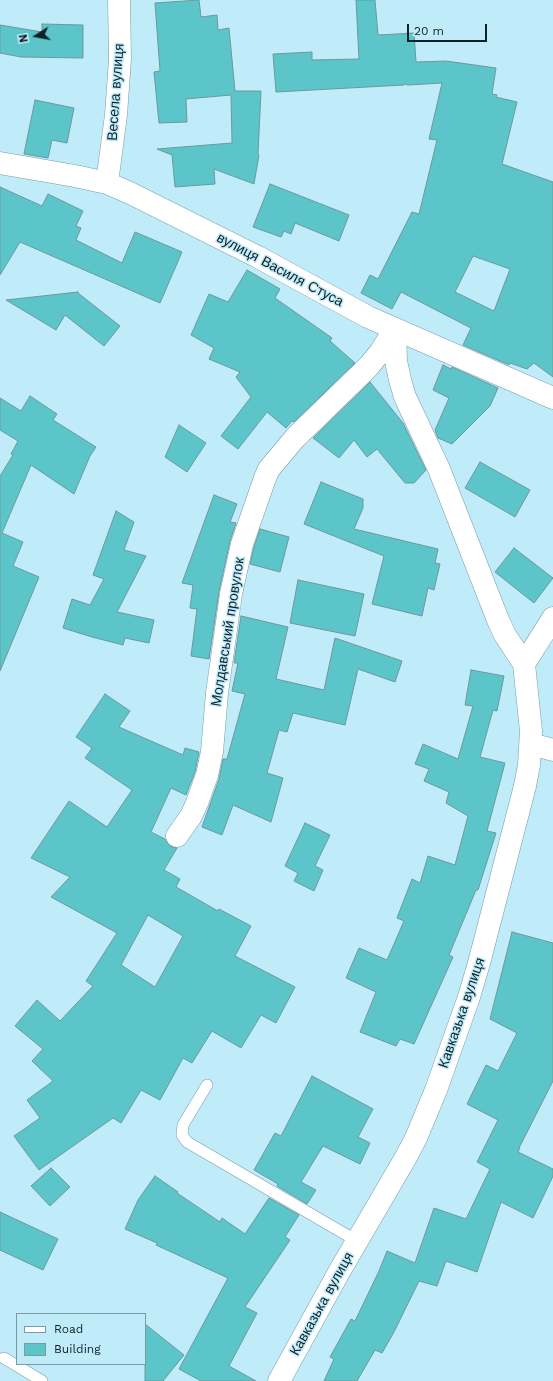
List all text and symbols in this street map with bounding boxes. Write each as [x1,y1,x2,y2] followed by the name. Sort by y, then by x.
[16,16,56,56] north arrow
[409,16,489,42] scale bar
[414,24,444,38] text: 20 m
[17,33,31,44] text: N
[104,43,128,141] street label: Весела вулиця
[214,229,346,311] street label: вулиця Василя Стуса
[208,556,248,708] street label: Молдавський провулок
[435,956,489,1070] street label: Кавказька вулиця
[287,1249,357,1359] street label: Кавказька вулиця
[16,1313,146,1365] legend
[54,1322,83,1336] text: Road
[54,1342,101,1356] text: Building

